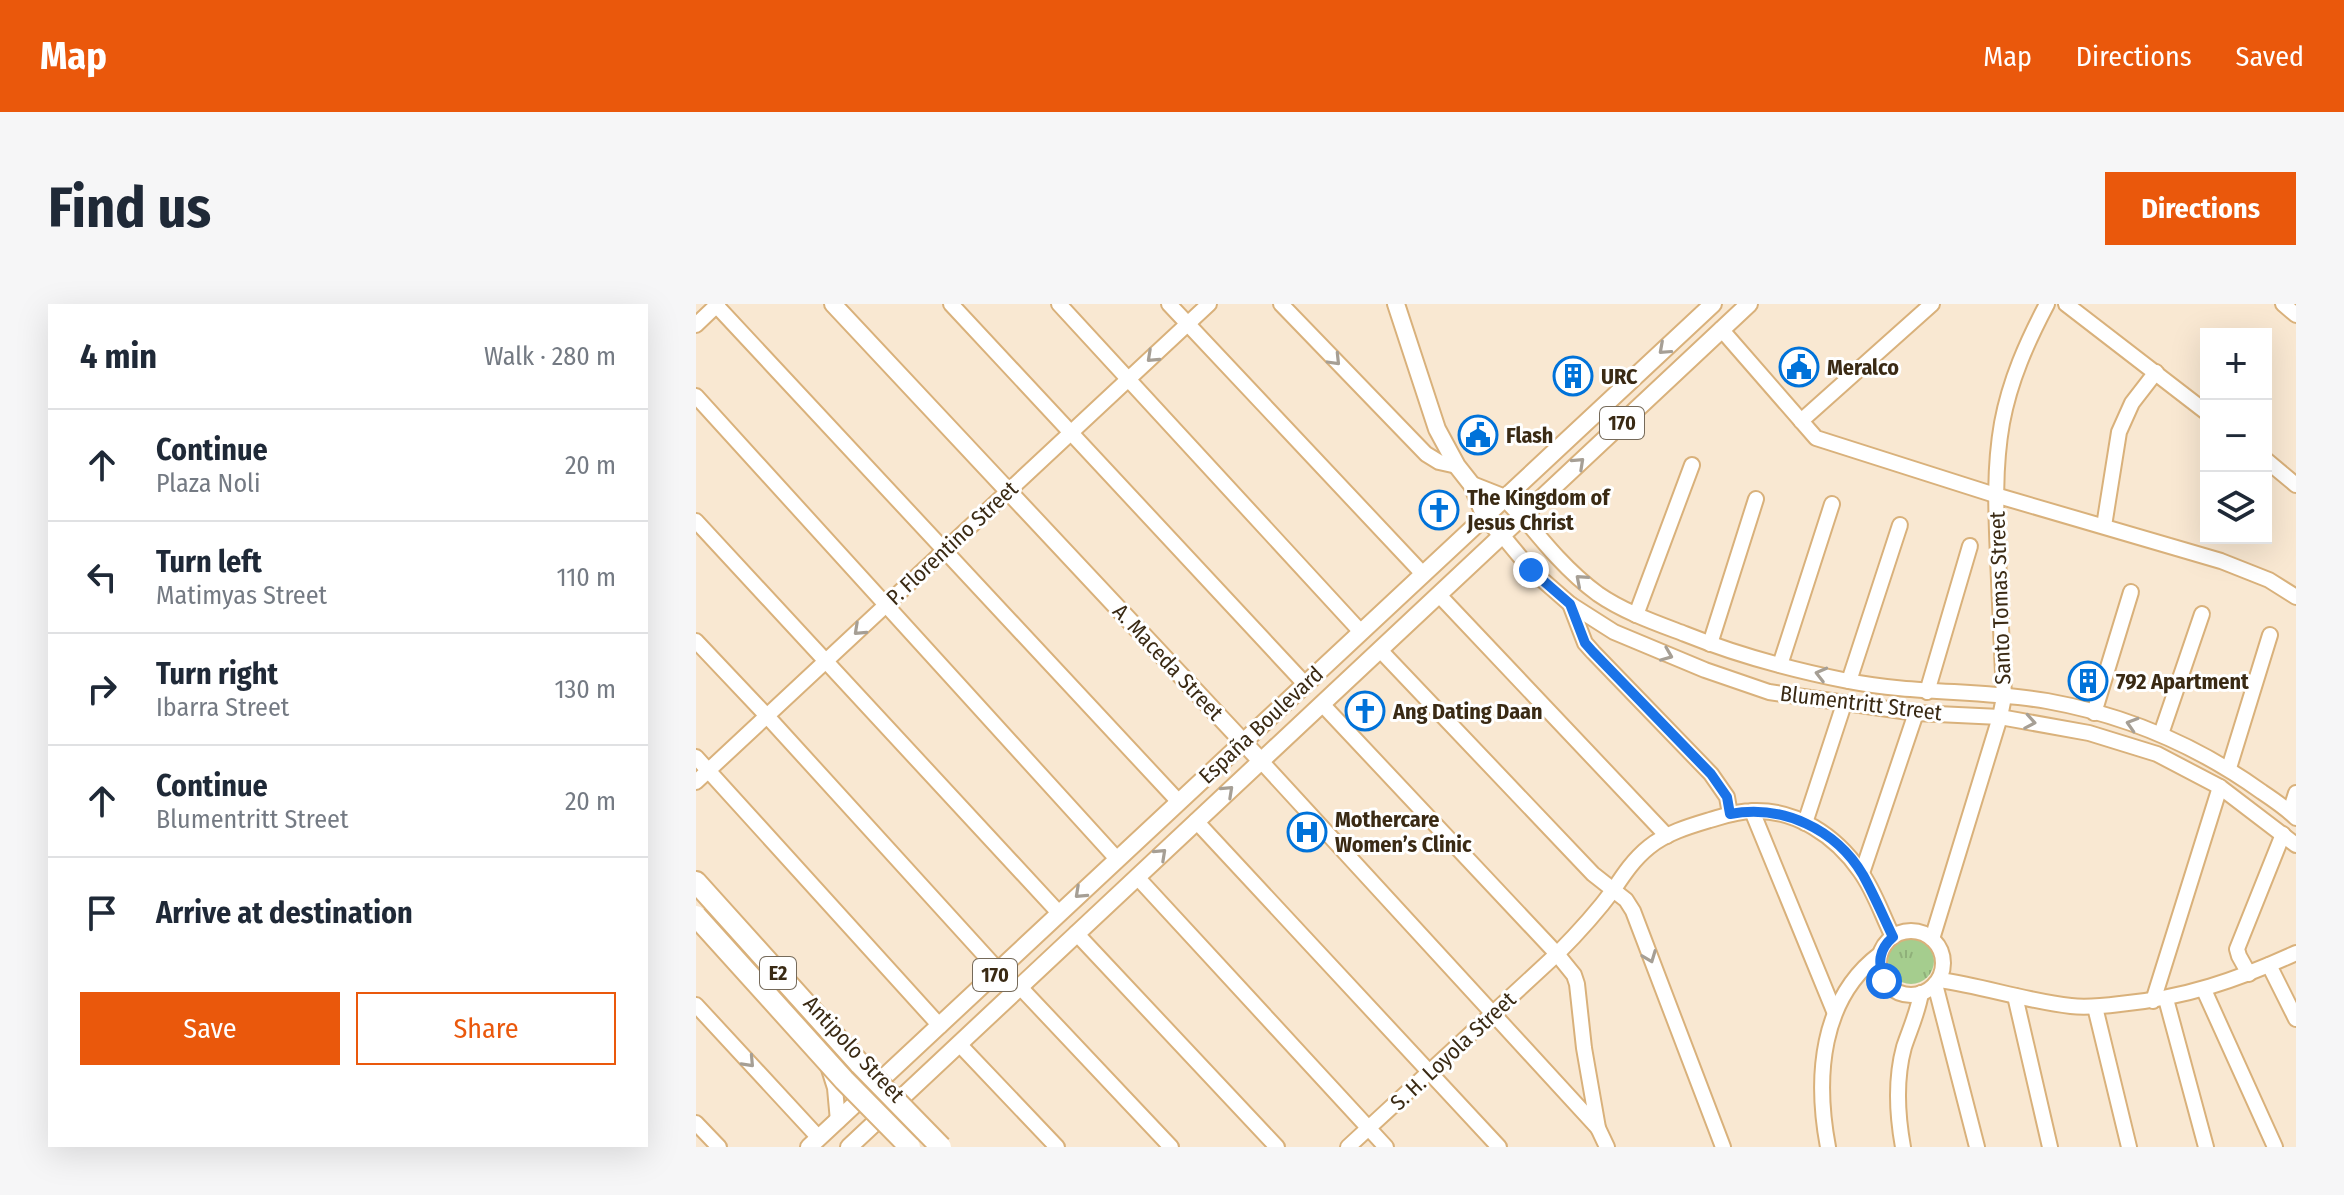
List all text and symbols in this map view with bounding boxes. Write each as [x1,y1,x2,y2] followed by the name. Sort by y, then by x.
[40,33,107,79] text: Map
[1983,40,2032,73] text: Map
[2076,40,2192,73] text: Directions
[2236,40,2304,73] text: Saved
[2105,172,2296,245] button: Directions
[48,175,211,242] text: Find us
[2200,328,2272,544] map controls
[2200,328,2272,400] button: +
[80,336,157,377] text: 4 min
[1658,340,1673,354] one-way arrow
[484,341,616,372] text: Walk · 280 m
[1778,346,1820,388] public building icon: Meralco
[1147,348,1161,363] one-way arrow
[1326,351,1340,365] one-way arrow
[1827,354,1899,381] place label: Meralco
[1552,355,1594,397] building icon: URC
[1601,363,1638,390] place label: URC
[2200,400,2272,472] button: −
[1600,407,1644,439] road number: 170
[1457,414,1499,456] public building icon: Flash
[1506,422,1553,449] place label: Flash
[156,432,268,468] text: Continue
[80,443,124,487] icon: ahead
[565,450,616,481] text: 20 m
[1570,458,1584,473] one-way arrow
[156,468,261,499] text: Plaza Noli
[2200,472,2272,544] button: layers
[881,475,1024,611] street label: P. Florentino Street
[1466,484,1611,536] place label: The Kingdom of Jesus Christ
[1418,489,1460,531] church icon: The Kingdom of Jesus Christ
[1983,510,2017,685] street label: Santo Tomas Street
[156,544,262,580] text: Turn left
[1513,552,1549,588] route end
[80,555,124,599] icon: left
[556,562,616,593] text: 110 m
[1576,575,1591,590] one-way arrow
[156,580,327,611] text: Matimyas Street
[1107,598,1229,727] street label: A. Maceda Street
[854,621,869,635] one-way arrow
[1659,645,1673,661] one-way arrow
[156,656,278,692] text: Turn right
[2067,660,2109,702] building icon: 792 Apartment
[1193,661,1329,789] street label: España Boulevard
[80,667,124,711] icon: right
[1815,667,1828,684] one-way arrow
[2116,668,2249,695] place label: 792 Apartment
[554,674,616,705] text: 130 m
[1779,680,1944,726] street label: Blumentritt Street
[1344,690,1386,732] church icon: Ang Dating Daan
[156,692,289,723] text: Ibarra Street
[1392,698,1542,725] place label: Ang Dating Daan
[2023,713,2037,730] one-way arrow
[2126,718,2140,734] one-way arrow
[156,768,268,804] text: Continue
[80,779,124,823] icon: ahead
[565,786,616,817] text: 20 m
[1219,787,1234,801] one-way arrow
[156,804,348,835] text: Blumentritt Street
[1335,806,1472,858] place label: Mothercare Women’s Clinic
[1286,811,1328,853] hospital icon: Mothercare Women’s Clinic
[1152,849,1166,863] one-way arrow
[1075,884,1090,898] one-way arrow
[80,891,124,935] icon: arrive
[156,895,413,931] text: Arrive at destination
[1640,949,1657,963] one-way arrow
[760,957,796,989] road number: E2
[973,959,1017,991] road number: 170
[1866,963,1902,999] route start
[1385,985,1522,1116] street label: S. H. Loyola Street
[798,990,911,1108] street label: Antipolo Street
[80,992,340,1065] button: Save
[356,992,616,1065] button: Share
[740,1053,755,1067] one-way arrow

